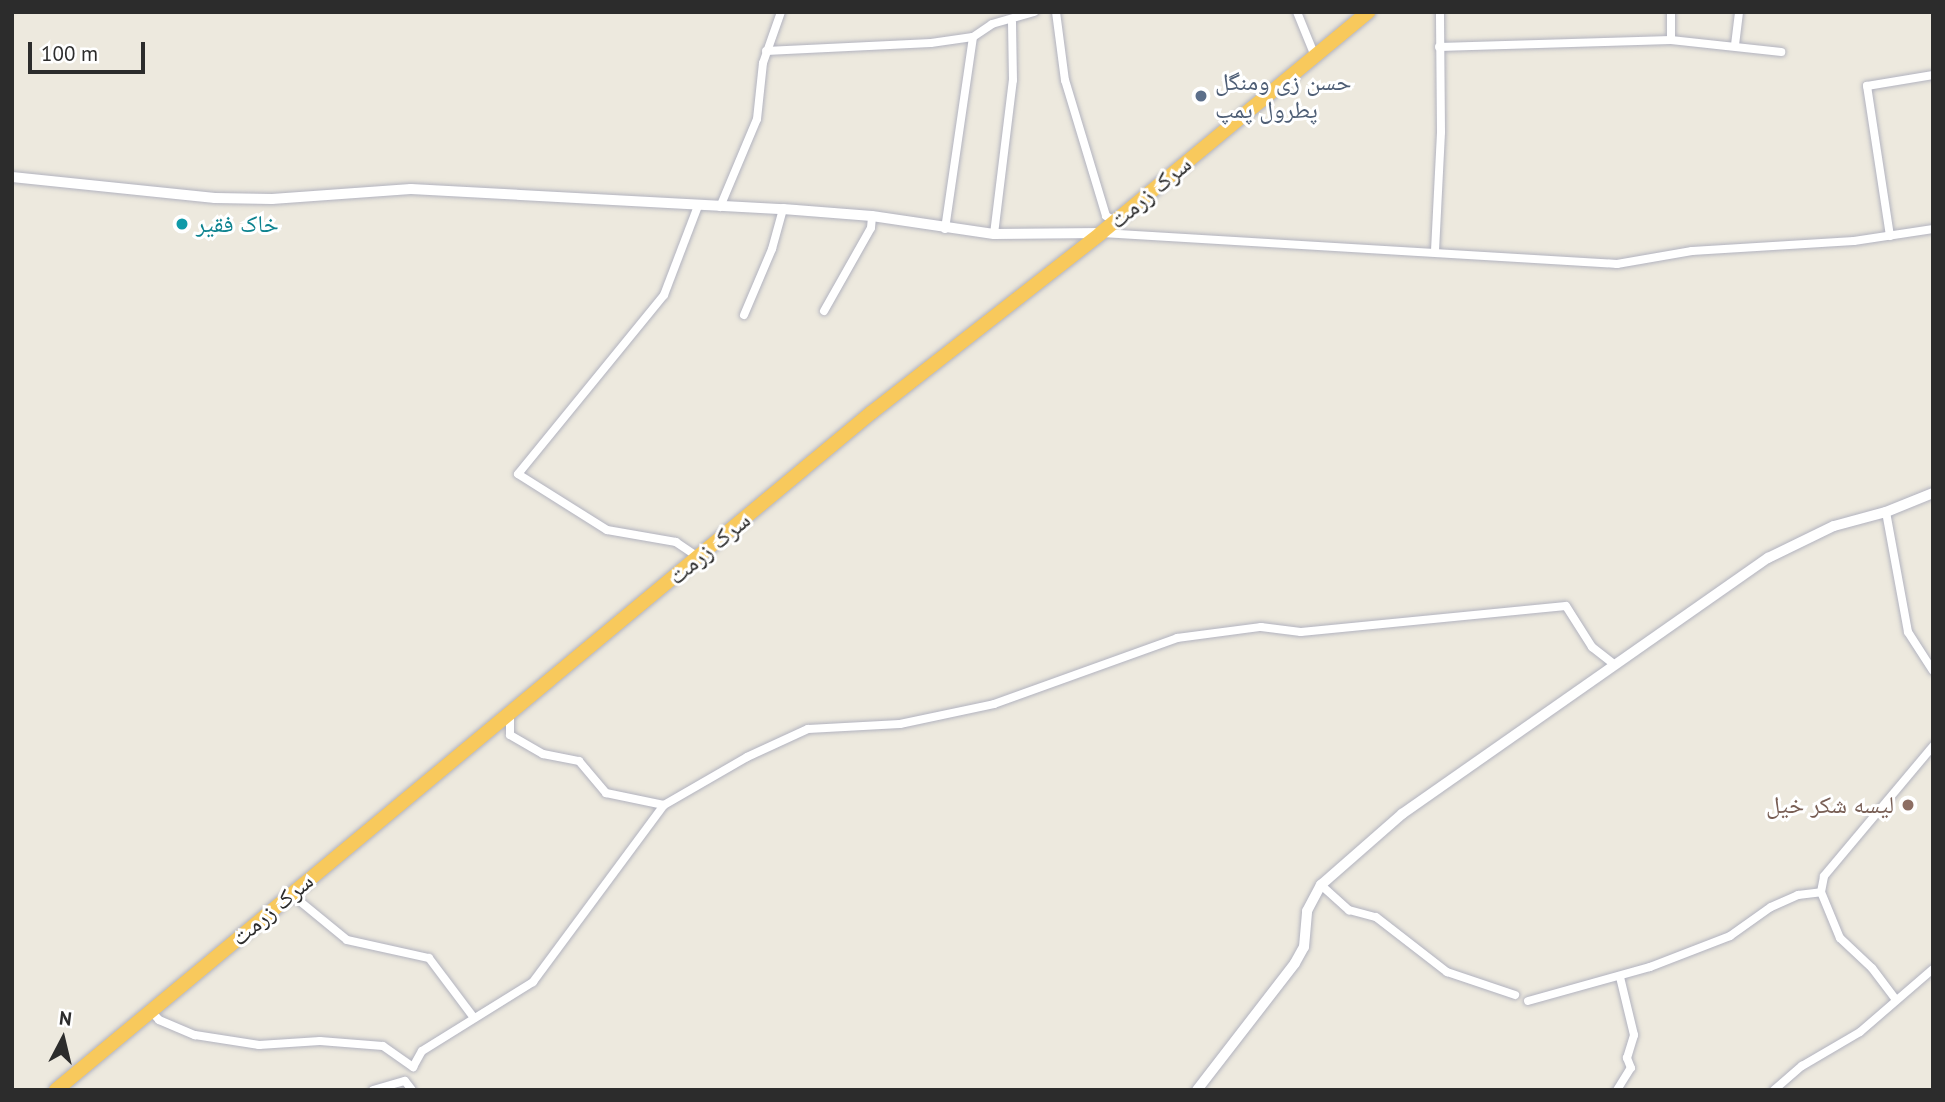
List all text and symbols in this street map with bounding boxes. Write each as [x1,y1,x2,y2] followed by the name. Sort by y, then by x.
[32,28,149,72] scale bar
[41,40,98,67] text: 100 m
[1215,68,1352,124] place label: حسن زی ومنگل پطرول پمپ
[1193,88,1209,104] marker: حسن زی ومنگل پطرول پمپ
[1103,149,1197,235] street label: سرک زرمت
[196,210,279,238] place label: خاک فقیر
[174,216,190,232] marker: خاک فقیر
[662,505,756,591] street label: سرک زرمت
[1766,791,1894,819] place label: لیسه شکر خیل
[1900,797,1916,813] marker: لیسه شکر خیل
[225,866,319,952] street label: سرک زرمت
[28,1004,98,1074] north arrow
[58,1005,73,1031] text: N

